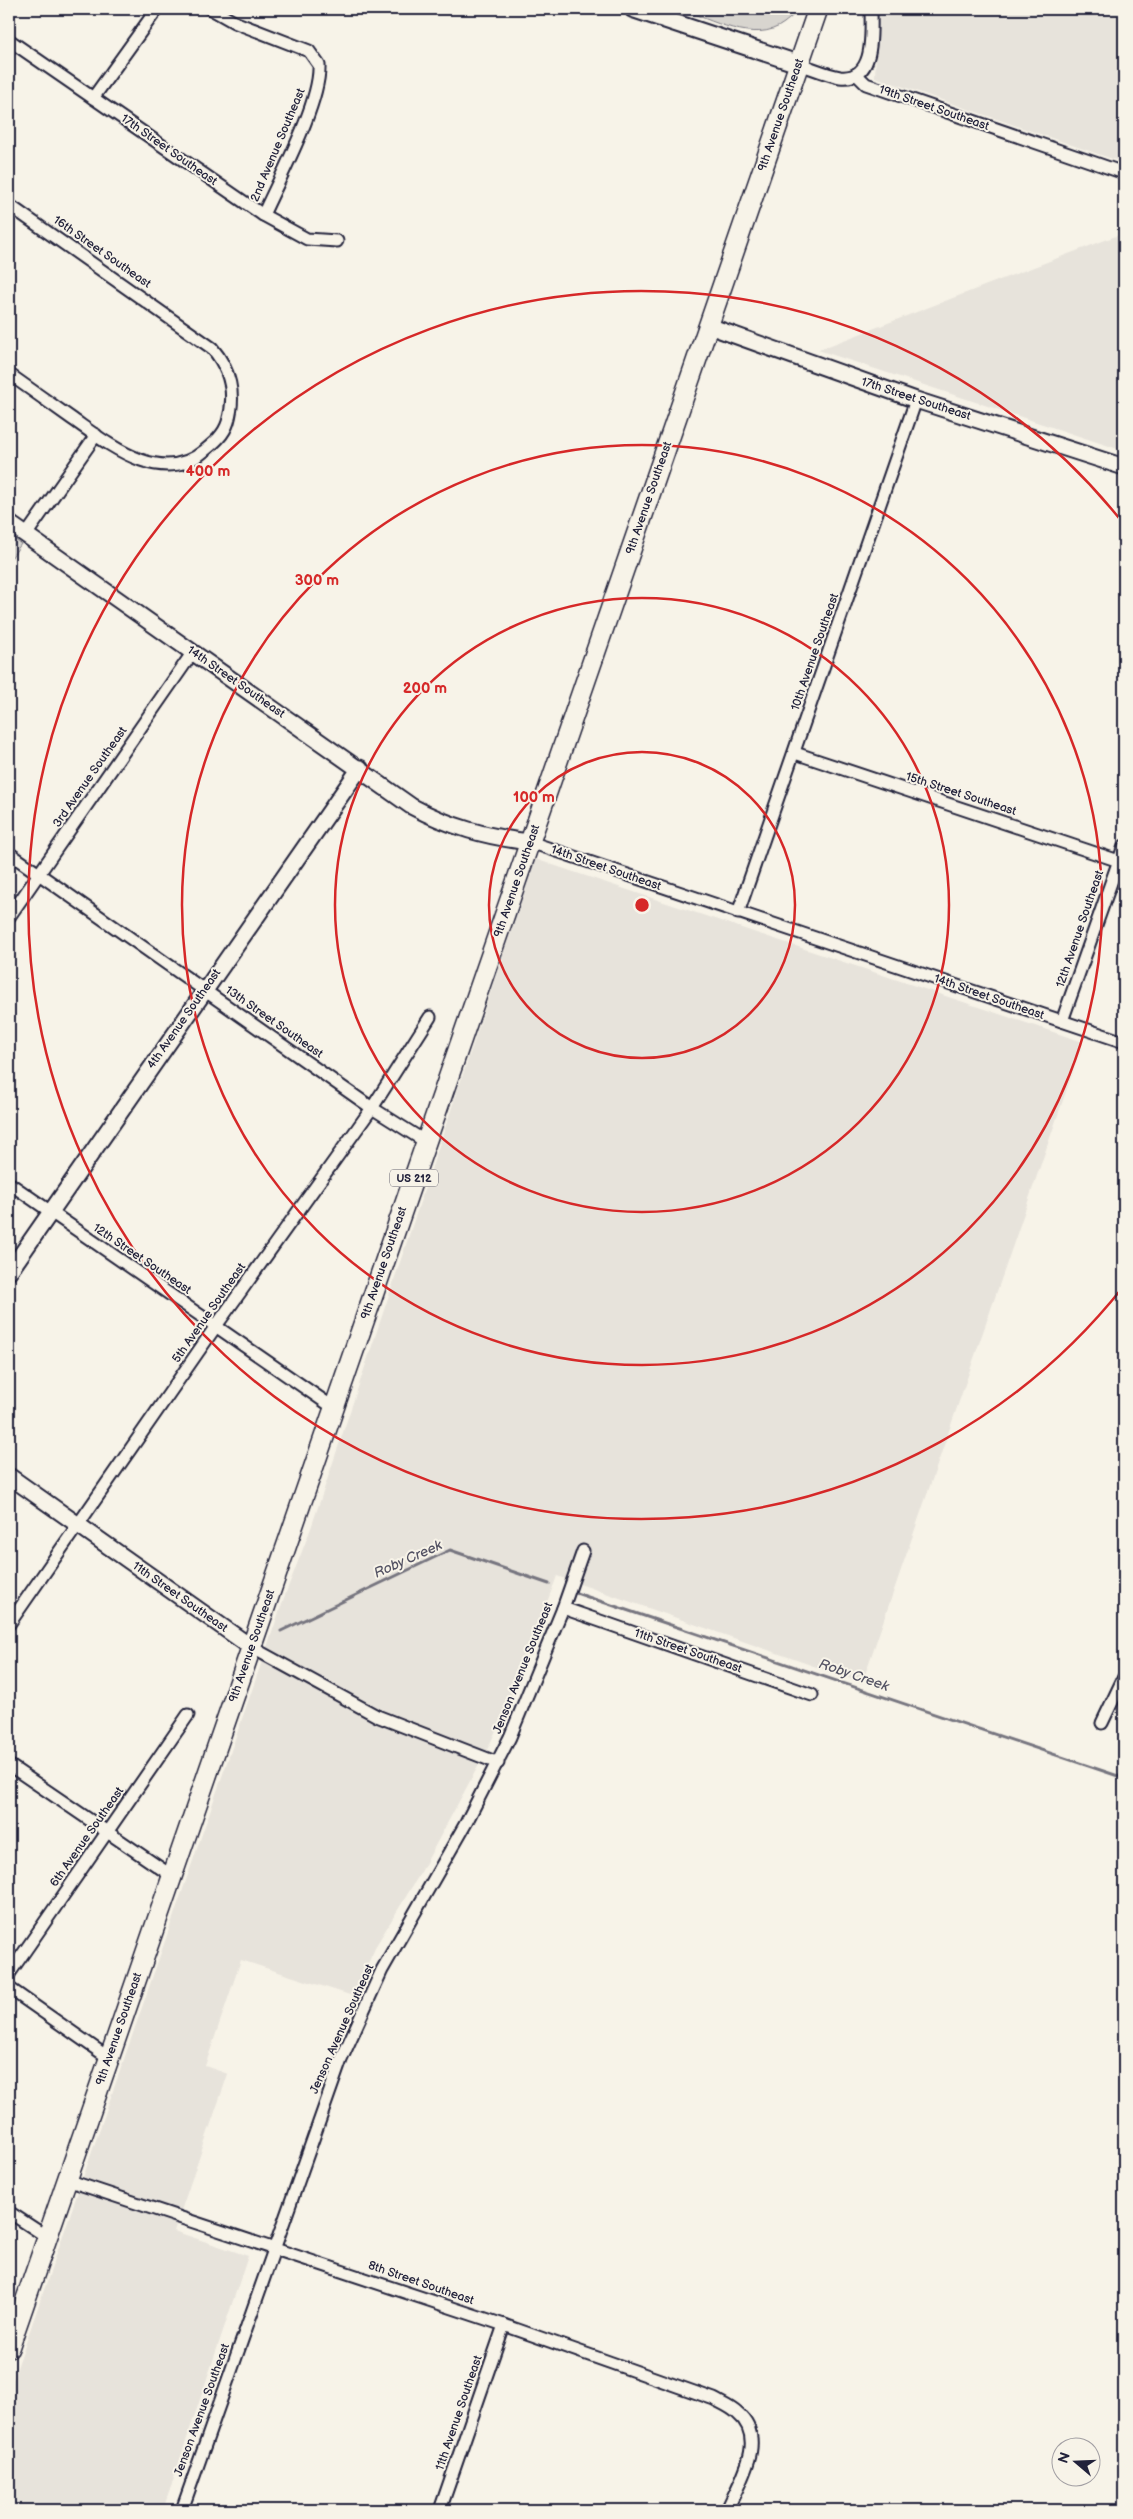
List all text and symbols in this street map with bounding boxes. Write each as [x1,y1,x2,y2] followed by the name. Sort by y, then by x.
[755,56,807,173] street label: 9th Avenue Southeast
[877,82,991,134] street label: 19th Street Southeast
[247,86,309,204] street label: 2nd Avenue Southeast
[118,111,220,189] street label: 17th Street Southeast
[50,213,154,292] street label: 16th Street Southeast
[859,374,973,424] street label: 17th Street Southeast
[623,439,675,556] street label: 9th Avenue Southeast
[186,462,230,481] text: 400 m
[295,571,339,590] text: 300 m
[788,591,842,713] street label: 10th Avenue Southeast
[184,643,288,722] street label: 14th Street Southeast
[403,679,447,698] text: 200 m
[50,724,131,830] street label: 3rd Avenue Southeast
[904,769,1018,819] street label: 15th Street Southeast
[513,788,555,807] text: 100 m
[491,822,543,939] street label: 9th Avenue Southeast
[549,842,663,894] street label: 14th Street Southeast
[1053,868,1107,990] street label: 12th Avenue Southeast
[633,896,651,914] centre of rings
[144,966,224,1072] street label: 4th Avenue Southeast
[932,971,1046,1023] street label: 14th Street Southeast
[222,983,326,1062] street label: 13th Street Southeast
[390,1170,438,1186] road number: US 212
[358,1204,410,1321] street label: 9th Avenue Southeast
[90,1220,194,1298] street label: 12th Street Southeast
[169,1260,249,1366] street label: 5th Avenue Southeast
[371,1536,446,1582] water label: Roby Creek
[129,1558,231,1636] street label: 11th Street Southeast
[226,1587,278,1704] street label: 9th Avenue Southeast
[490,1600,556,1736] street label: Jenson Avenue Southeast
[632,1626,744,1677] street label: 11th Street Southeast
[817,1655,892,1695] water label: Roby Creek
[47,1784,127,1890] street label: 6th Avenue Southeast
[307,1962,378,2096] street label: Jenson Avenue Southeast
[93,1970,145,2087] street label: 9th Avenue Southeast
[366,2258,476,2308] street label: 8th Street Southeast
[171,2341,233,2479] street label: Jenson Avenue Southeast
[432,2353,486,2472] street label: 11th Avenue Southeast
[1050,2436,1100,2486] north arrow
[1054,2450,1074,2466] text: N

